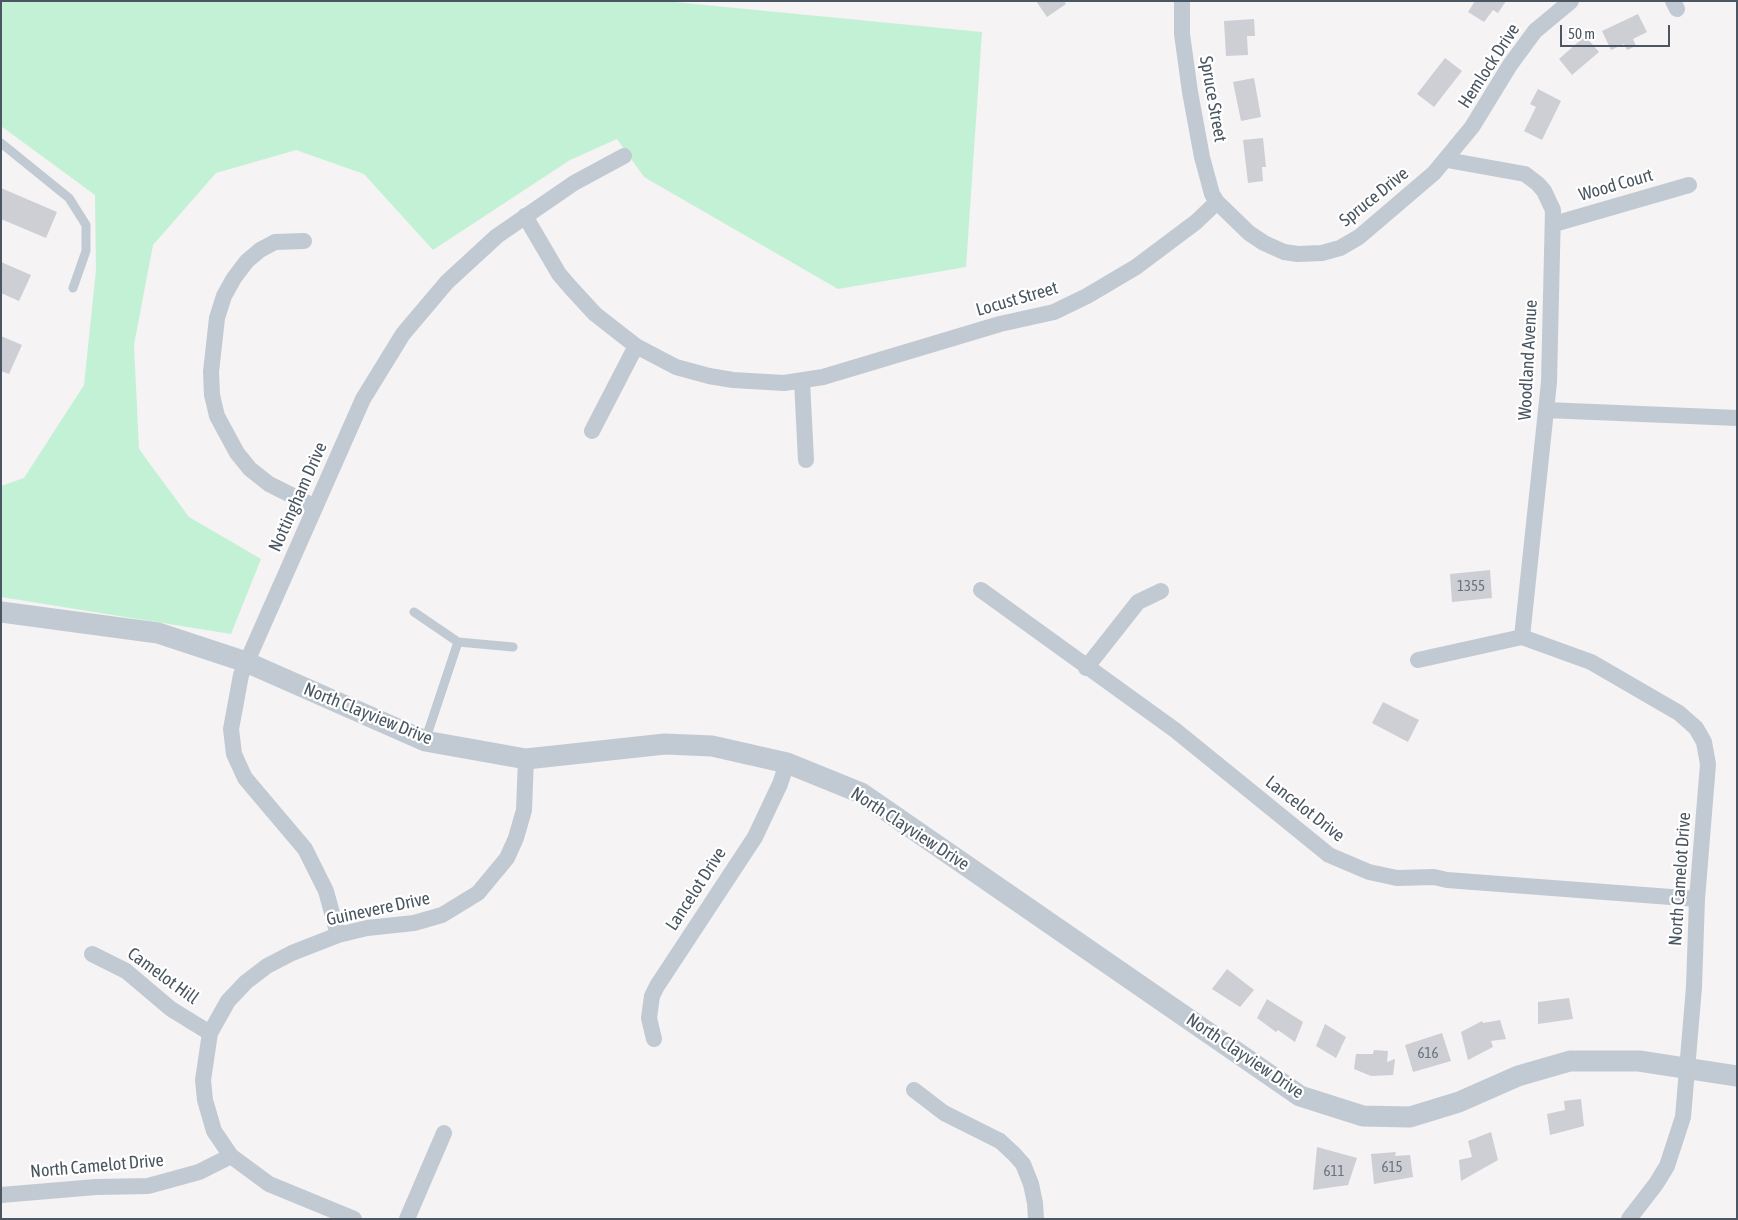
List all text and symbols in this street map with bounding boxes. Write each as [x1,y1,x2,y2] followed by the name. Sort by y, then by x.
[1563,15,1673,47] scale bar
[1454,20,1524,112] street label: Hemlock Drive
[1568,25,1595,42] text: 50 m
[1195,54,1231,144] street label: Spruce Street
[1335,163,1413,231] street label: Spruce Drive
[1576,164,1656,206] street label: Wood Court
[974,277,1060,321] street label: Locust Street
[1514,299,1542,421] street label: Woodland Avenue
[264,439,332,555] street label: Nottingham Drive
[1457,577,1485,595] house number: 1355
[300,678,436,750] street label: North Clayview Drive
[1261,771,1349,847] street label: Lancelot Drive
[847,783,973,875] street label: North Clayview Drive
[1665,811,1695,947] street label: North Camelot Drive
[661,843,731,935] street label: Lancelot Drive
[324,887,432,931] street label: Guinevere Drive
[123,943,203,1009] street label: Camelot Hill
[1182,1009,1308,1103] street label: North Clayview Drive
[1417,1044,1439,1062] house number: 616
[29,1149,165,1183] street label: North Camelot Drive
[1381,1158,1403,1176] house number: 615
[1323,1162,1345,1180] house number: 611

